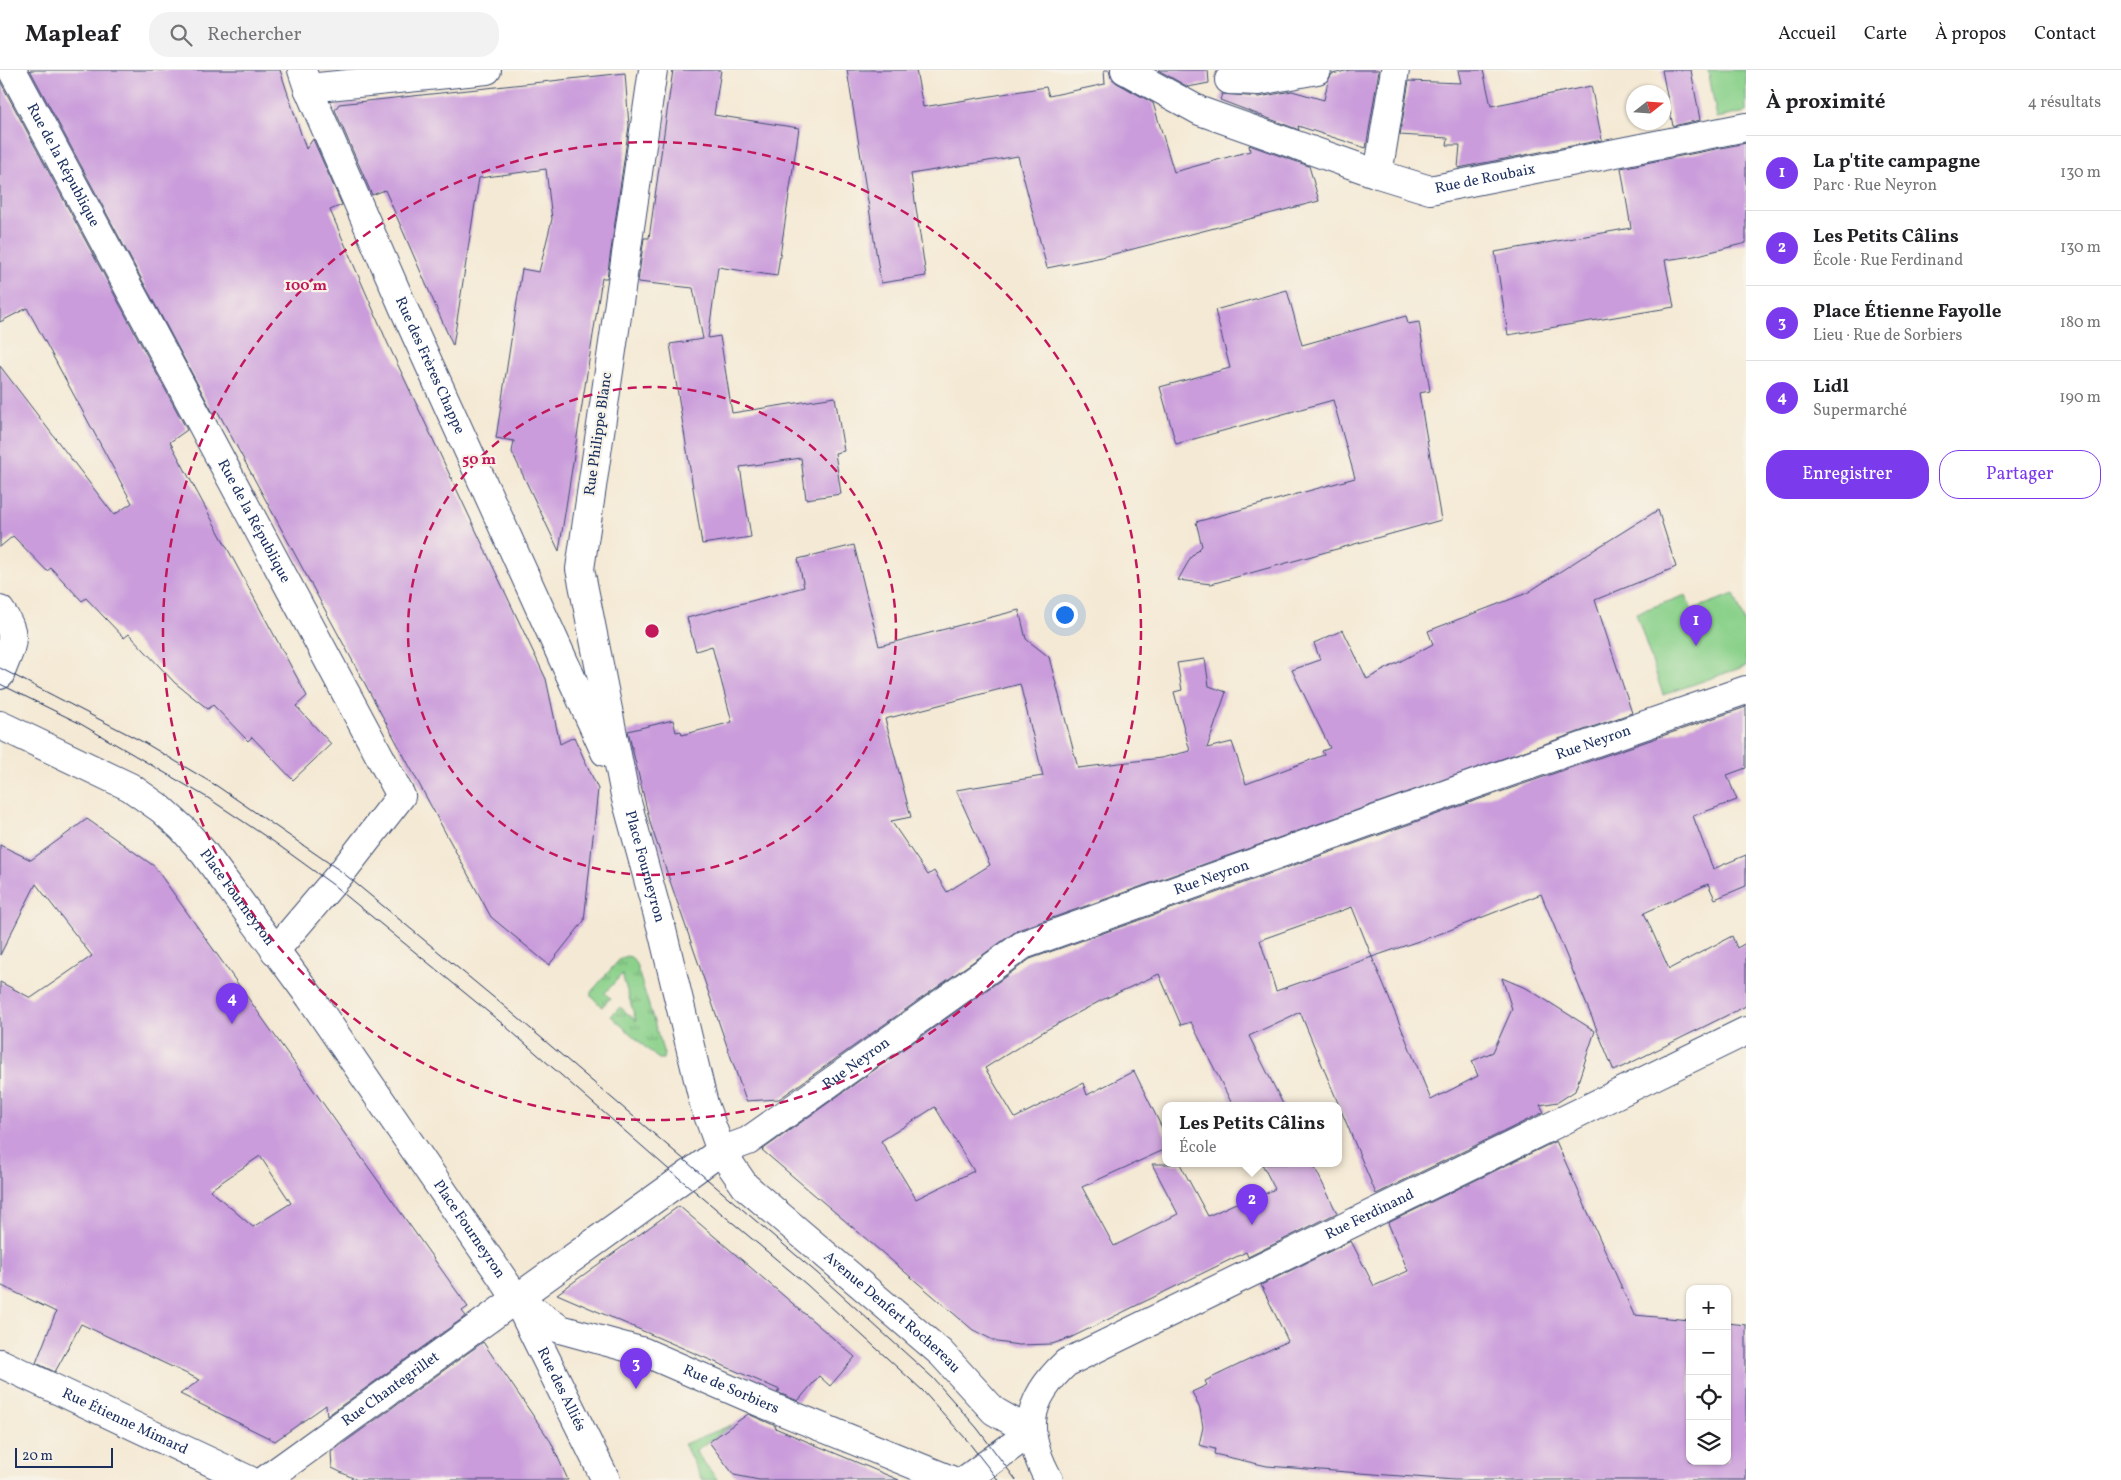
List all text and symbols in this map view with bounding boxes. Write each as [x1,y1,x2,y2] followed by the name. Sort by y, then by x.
[149,12,499,57] search box
[25,18,119,52] text: Mapleaf
[167,21,195,49] icon: search
[207,22,302,48] text: Rechercher
[1778,22,1836,47] text: Accueil
[1864,22,1907,47] text: Carte
[1935,22,2006,47] text: À propos
[2034,22,2096,47] text: Contact
[1626,85,1671,130] north arrow
[1766,88,1885,117] text: À proximité
[2027,92,2101,114] text: 4 résultats
[21,100,105,231] street label: Rue de la République
[1813,149,1980,175] text: La p'tite campagne
[1433,159,1537,199] street label: Rue de Roubaix
[1779,162,1785,184] text: 1
[2060,162,2101,184] text: 130 m
[1813,175,1937,197] text: Parc · Rue Neyron
[1813,224,1959,250] text: Les Petits Câlins
[1778,237,1786,259] text: 2
[2060,237,2101,259] text: 130 m
[1813,250,1963,272] text: École · Rue Ferdinand
[285,276,328,297] text: 100 m
[389,294,470,438] street label: Rue des Frères Chappe
[1813,299,2001,325] text: Place Étienne Fayolle
[1778,312,1786,334] text: 3
[2060,312,2101,334] text: 180 m
[1813,325,1962,347] text: Lieu · Rue de Sorbiers
[580,371,618,497] street label: Rue Philippe Blanc
[1813,374,1849,400] text: Lidl
[1777,387,1787,409] text: 4
[2059,387,2101,409] text: 190 m
[1813,400,1907,422] text: Supermarché
[462,450,496,471] text: 50 m
[1766,450,1929,499] button: Enregistrer
[1939,450,2101,499] button: Partager
[212,456,296,587] street label: Rue de la République
[1052,602,1078,628] your location
[1680,605,1712,646] pin: 1
[643,622,661,640] centre of rings
[1553,720,1634,766] street label: Rue Neyron
[619,808,670,925] street label: Place Fourneyron
[194,845,279,950] street label: Place Fourneyron
[1171,855,1252,901] street label: Rue Neyron
[216,983,248,1024] pin: 4
[818,1033,894,1095] street label: Rue Neyron
[1162,1102,1342,1167] popup
[1179,1111,1325,1137] text: Les Petits Câlins
[1179,1137,1217,1159] text: École
[428,1176,510,1283] street label: Place Fourneyron
[1236,1184,1268,1225] pin: 2
[1322,1184,1418,1245] street label: Rue Ferdinand
[819,1247,965,1378] street label: Avenue Denfert Rochereau
[1686,1285,1731,1465] map controls
[1686,1285,1731,1330] button: +
[1686,1330,1731,1375] button: −
[531,1344,591,1435] street label: Rue des Alliés
[337,1347,444,1432] street label: Rue Chantegrillet
[620,1348,652,1389] pin: 3
[680,1360,782,1419] street label: Rue de Sorbiers
[1686,1375,1731,1420] button: locate
[58,1383,191,1460] street label: Rue Étienne Mimard
[1686,1420,1731,1465] button: layers
[15,1445,112,1468] scale bar
[22,1447,53,1466] text: 20 m

